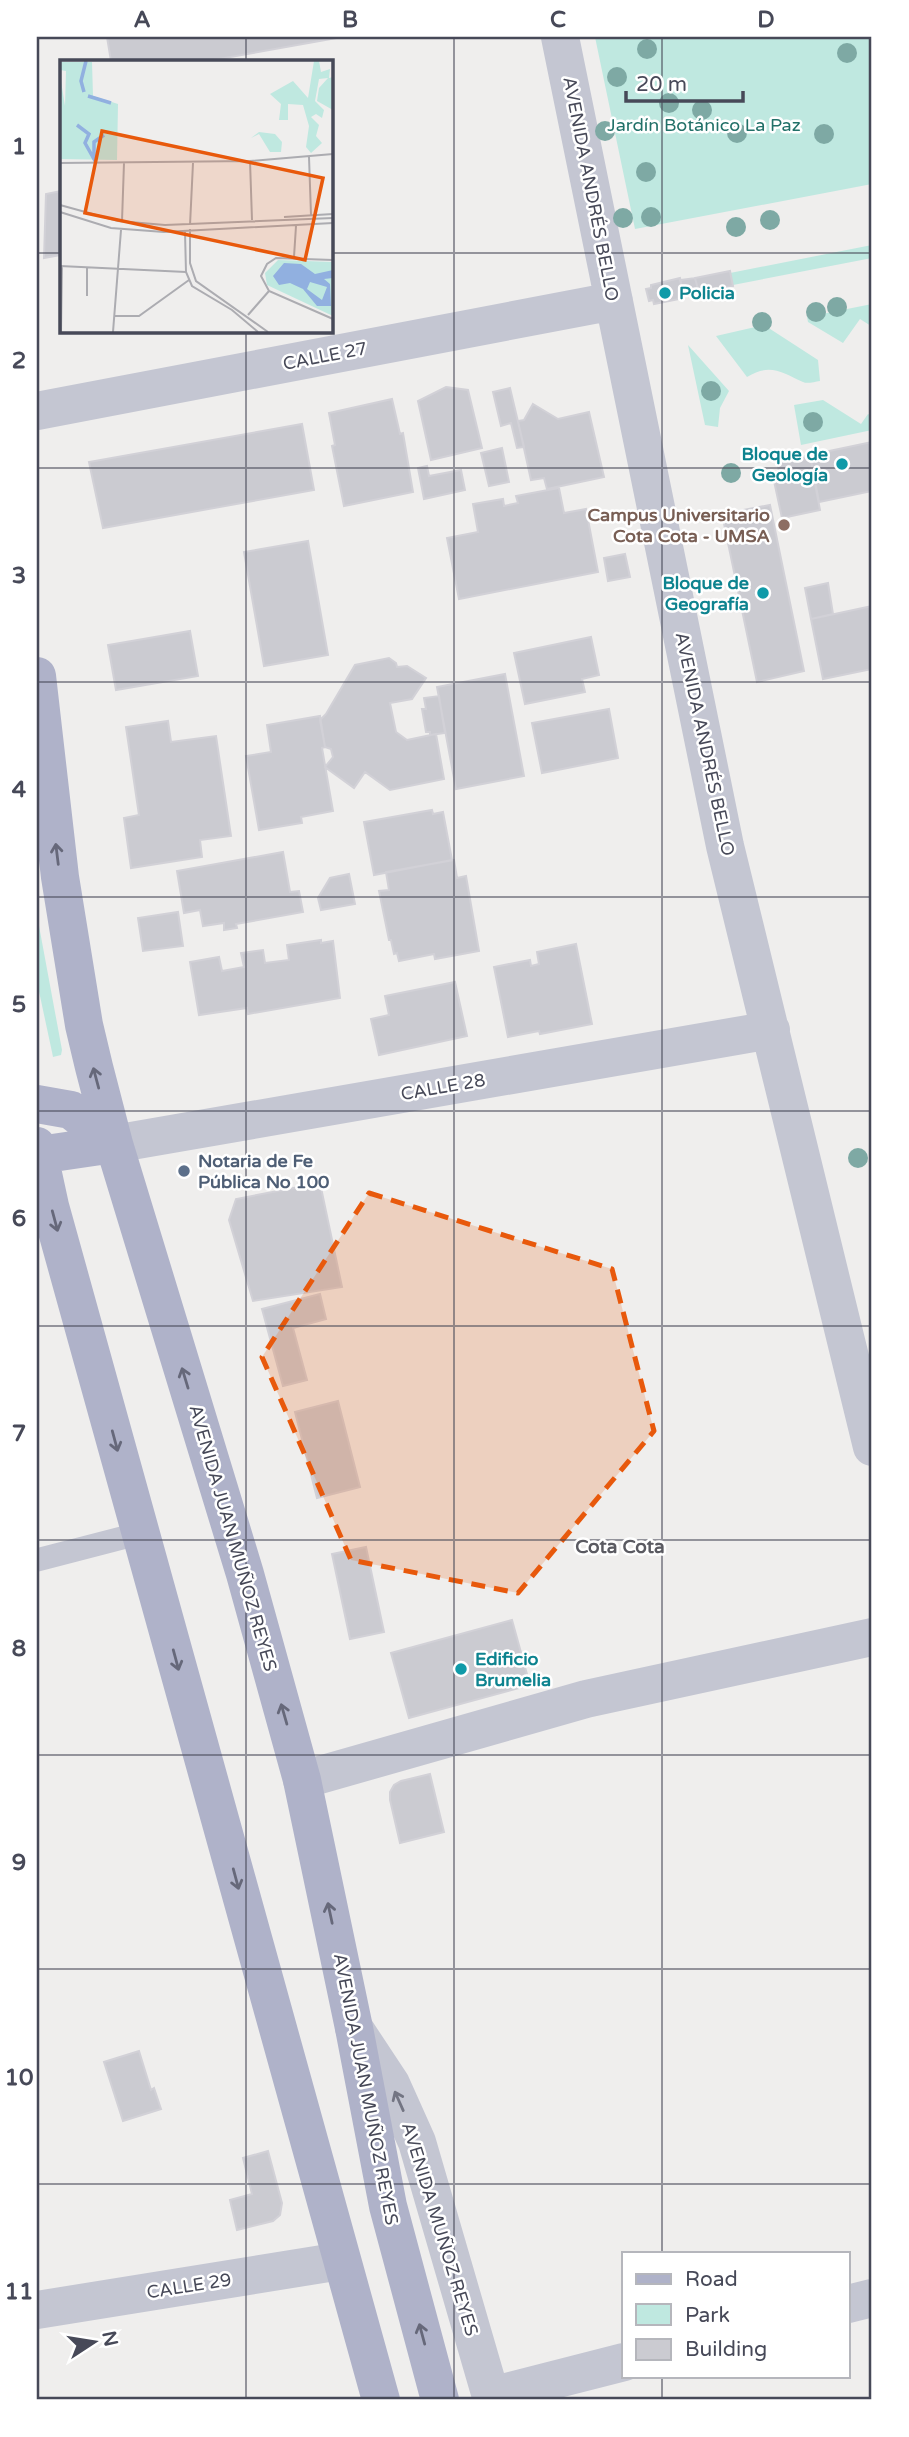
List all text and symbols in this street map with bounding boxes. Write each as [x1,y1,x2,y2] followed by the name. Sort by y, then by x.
[133,6,151,34] text: A
[342,6,358,34] text: B
[550,6,566,34] text: C
[757,6,775,34] text: D
[60,60,332,332] inset map
[626,60,743,104] scale bar
[636,72,687,97] text: 20 m
[558,75,624,303] street label: AVENIDA ANDRÉS BELLO
[607,114,801,136] park label: Jardín Botánico La Paz
[12,133,26,161] text: 1
[679,282,735,304] place label: Policia
[657,285,673,301] marker: Policia
[281,337,369,375] street label: CALLE 27
[12,347,26,375] text: 2
[741,443,828,486] place label: Bloque de Geología
[834,456,850,472] marker: Bloque de Geología
[588,504,770,547] place label: Campus Universitario Cota Cota - UMSA
[776,517,792,533] marker: Campus Universitario Cota Cota - UMSA
[12,562,26,590] text: 3
[662,572,749,615] place label: Bloque de Geografía
[755,585,771,601] marker: Bloque de Geografía
[671,630,739,858] street label: AVENIDA ANDRÉS BELLO
[12,776,27,804] text: 4
[50,843,63,866] one-way arrow
[12,991,26,1019] text: 5
[89,1067,102,1089] one-way arrow
[399,1069,487,1105] street label: CALLE 28
[198,1150,329,1193] place label: Notaria de Fe Pública No 100
[176,1163,192,1179] marker: Notaria de Fe Pública No 100
[12,1205,26,1233] text: 6
[49,1210,62,1232] one-way arrow
[178,1367,191,1389] one-way arrow
[184,1402,282,1674] street label: AVENIDA JUAN MUÑOZ REYES
[12,1420,26,1448] text: 7
[109,1429,122,1451] one-way arrow
[575,1536,665,1558] district label: Cota Cota
[12,1635,26,1663] text: 8
[475,1648,551,1691] place label: Edificio Brumelia
[170,1649,183,1671] one-way arrow
[453,1661,469,1677] marker: Edificio Brumelia
[277,1703,290,1726] one-way arrow
[12,1849,26,1877] text: 9
[230,1868,243,1890] one-way arrow
[323,1902,337,1925] one-way arrow
[329,1951,403,2227] street label: AVENIDA JUAN MUÑOZ REYES
[5,2064,33,2092] text: 10
[392,2091,405,2113] one-way arrow
[397,2120,483,2338] street label: AVENIDA MUÑOZ REYES
[622,2252,850,2378] legend
[685,2267,738,2292] text: Road
[145,2268,233,2304] street label: CALLE 29
[5,2278,33,2306] text: 11
[685,2303,730,2328] text: Park
[60,2308,130,2378] north arrow
[415,2324,428,2346] one-way arrow
[97,2329,122,2348] text: N
[685,2337,767,2362] text: Building

